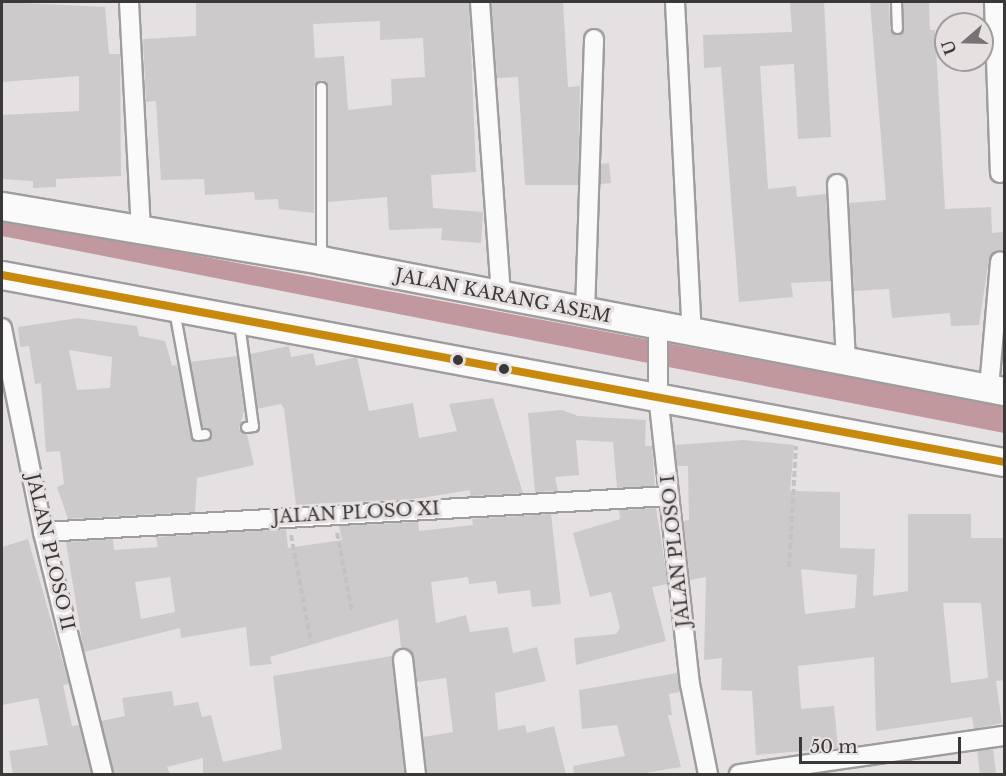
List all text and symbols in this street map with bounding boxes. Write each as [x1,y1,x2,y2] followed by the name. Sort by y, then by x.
[934,12,994,72] north arrow
[937,37,961,58] text: U
[393,264,613,328] street label: JALAN KARANG ASEM
[452,354,464,366] unlabelled marker
[498,363,510,375] unlabelled marker
[21,471,79,633] street label: JALAN PLOSO II
[657,474,695,628] street label: JALAN PLOSO I
[272,498,440,528] street label: JALAN PLOSO XI
[802,725,964,763] scale bar
[810,736,858,758] text: 50 m

